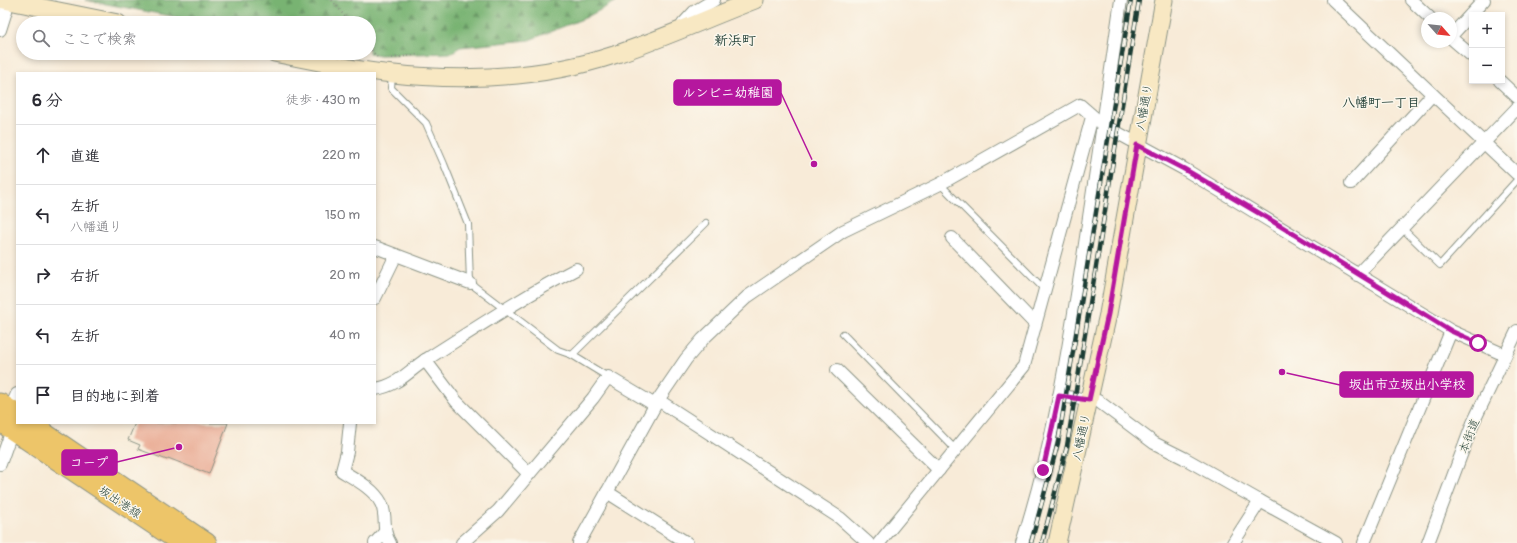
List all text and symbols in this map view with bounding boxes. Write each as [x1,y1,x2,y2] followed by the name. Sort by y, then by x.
[1421,12,1457,48] north arrow
[1469,12,1505,84] map controls
[1469,12,1505,48] button: +
[16,16,376,60] search box
[30,27,52,49] icon: search
[62,30,137,49] text: ここで検索
[714,32,756,49] district label: 新浜町
[1469,48,1505,84] button: −
[674,80,781,105] callout: ルンビニ幼稚園
[1133,82,1156,132] street label: 八幡通り
[682,85,774,101] text: ルンビニ幼稚園
[32,90,63,111] text: 6 分
[286,92,360,108] text: 徒歩 · 430 m
[1342,95,1420,111] district label: 八幡町一丁目
[32,144,54,166] icon: ahead
[70,147,100,166] text: 直進
[322,147,360,163] text: 220 m
[70,197,100,216] text: 左折
[32,204,54,226] icon: left
[325,207,360,223] text: 150 m
[70,219,122,235] text: 八幡通り
[32,264,54,286] icon: right
[70,267,100,286] text: 右折
[329,267,360,283] text: 20 m
[32,324,54,346] icon: left
[70,327,100,346] text: 左折
[329,327,360,343] text: 40 m
[1469,334,1487,352] route start
[1340,372,1473,397] callout: 坂出市立坂出小学校
[1348,377,1466,393] text: 坂出市立坂出小学校
[32,384,54,406] icon: arrive
[70,387,160,406] text: 目的地に到着
[1069,412,1094,462] street label: 八幡通り
[1456,417,1483,456] street label: 本街道
[62,450,117,475] callout: コープ
[70,455,108,471] text: コープ
[1034,461,1052,479] route end
[96,483,144,522] street label: 坂出港線

